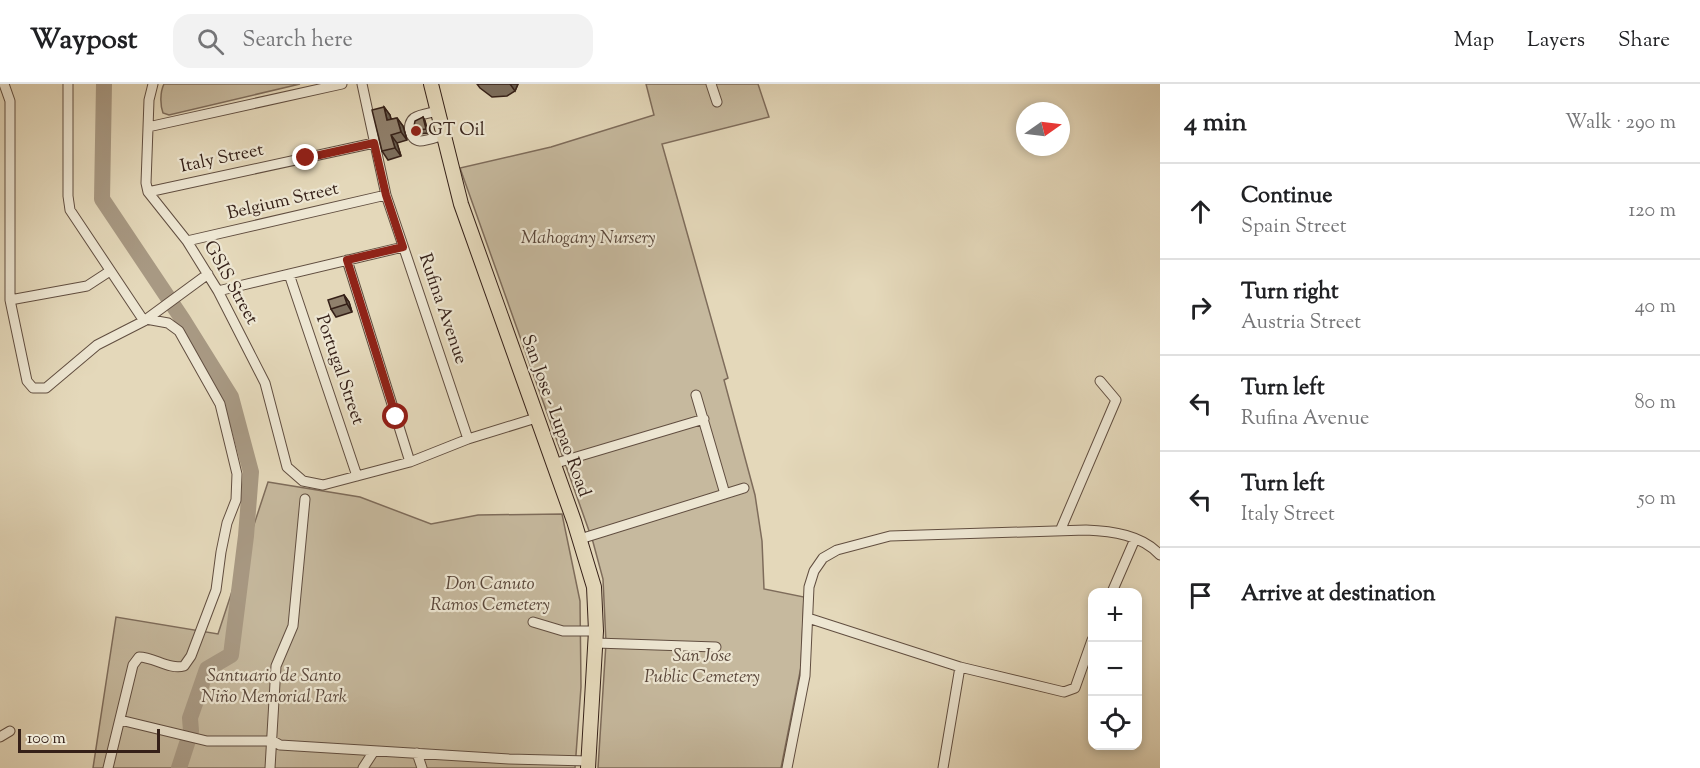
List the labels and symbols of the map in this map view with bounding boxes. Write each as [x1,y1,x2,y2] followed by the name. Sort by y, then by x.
[1016,102,1070,156] north arrow
[428,118,485,144] place label: GT Oil
[409,124,423,138] marker: GT Oil
[178,138,266,180] street label: Italy Street
[292,144,318,170] route end
[225,177,341,227] street label: Belgium Street
[521,226,655,252] park label: Mahogany Nursery
[196,236,264,330] street label: GSIS Street
[411,250,473,368] street label: Rufina Avenue
[308,311,370,429] street label: Portugal Street
[514,331,596,501] street label: San Jose - Lupao Road
[382,403,408,429] route start
[430,572,550,619] park label: Don Canuto Ramos Cemetery
[644,644,760,691] park label: San Jose Public Cemetery
[201,664,347,711] park label: Santuario de Santo Niño Memorial Park
[18,726,160,754] scale bar

